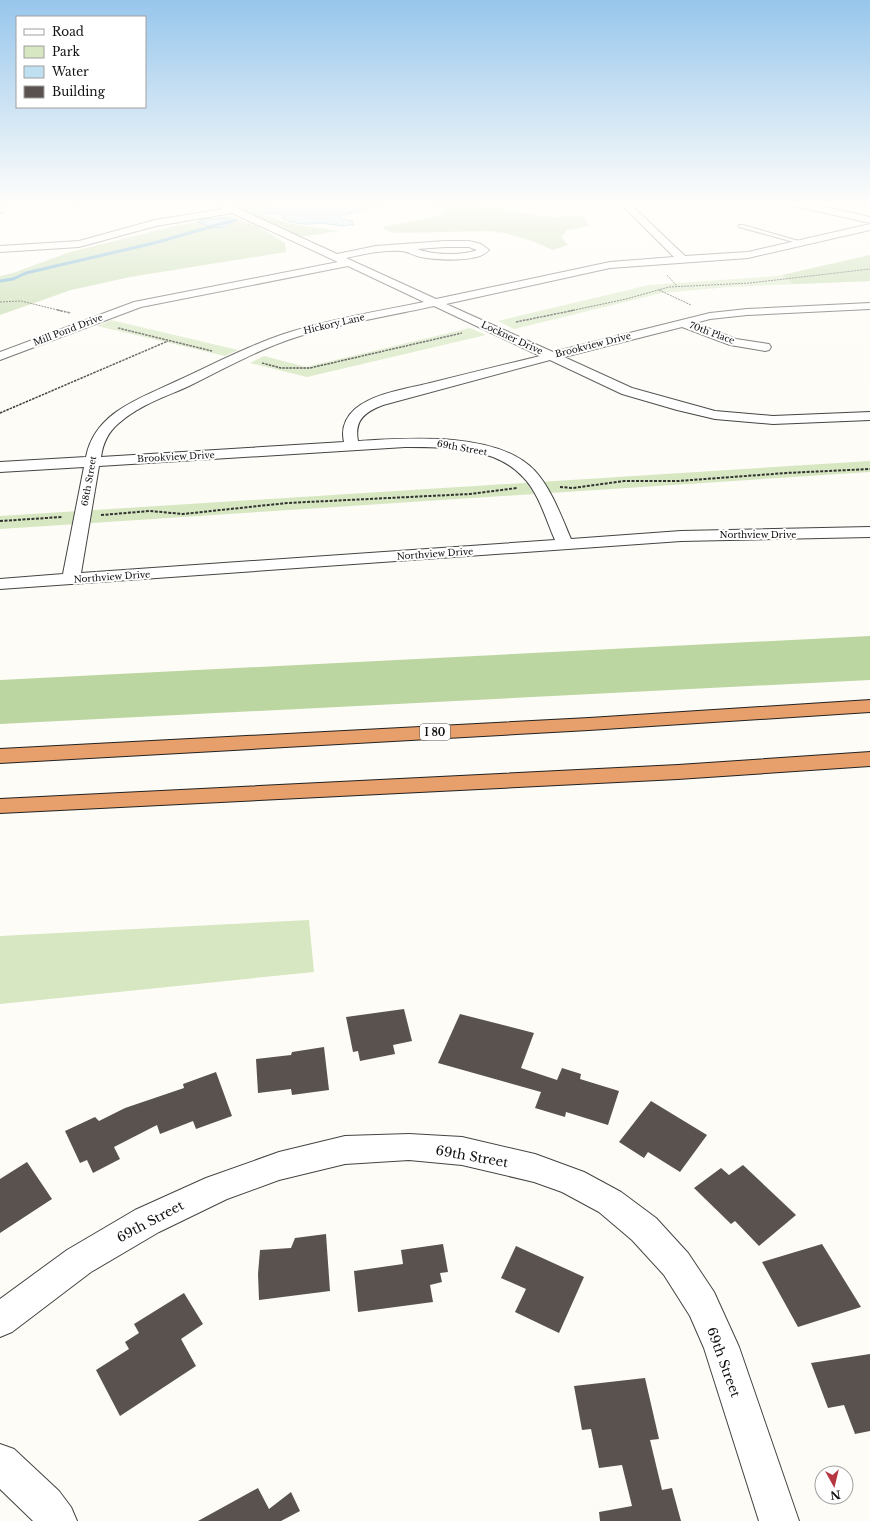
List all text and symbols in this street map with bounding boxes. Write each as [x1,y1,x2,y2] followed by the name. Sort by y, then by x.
[16,16,146,108] legend
[52,24,84,39] text: Road
[52,44,80,59] text: Park
[51,64,89,79] text: Water
[52,84,106,99] text: Building
[31,311,104,348] street label: Mill Pond Drive
[302,311,366,336] street label: Hickory Lane
[480,319,545,357] street label: Lockner Drive
[688,319,736,346] street label: 70th Place
[554,330,632,359] street label: Brookview Drive
[436,438,489,457] street label: 69th Street
[137,449,215,464] street label: Brookview Drive
[79,455,98,507] street label: 68th Street
[720,529,796,540] street label: Northview Drive
[396,545,474,562] street label: Northview Drive
[73,568,151,585] street label: Northview Drive
[420,724,450,740] road number: I 80
[434,1142,510,1171] street label: 69th Street
[114,1197,187,1246] street label: 69th Street
[703,1325,744,1400] street label: 69th Street
[814,1465,854,1505] north arrow
[829,1487,841,1503] text: N

